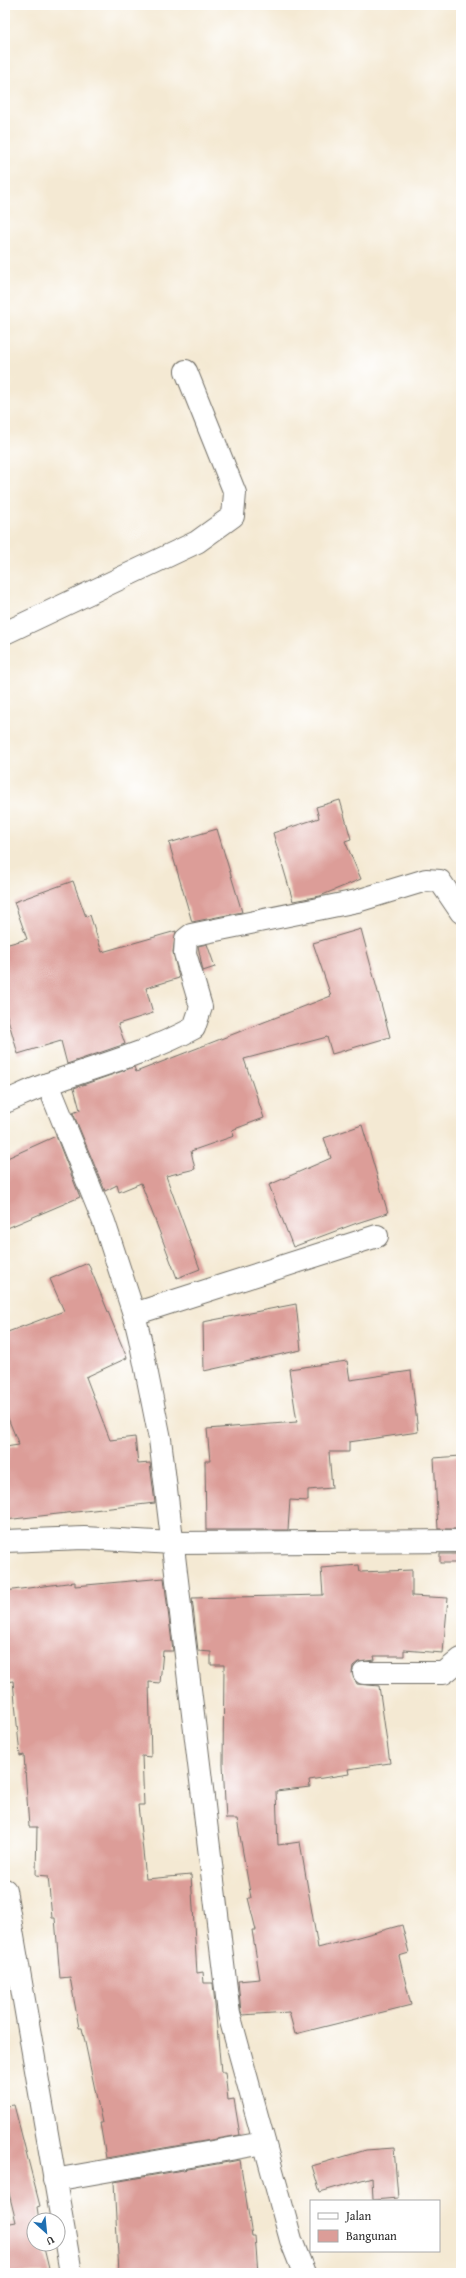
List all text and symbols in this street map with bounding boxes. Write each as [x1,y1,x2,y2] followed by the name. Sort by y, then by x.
[310,2200,440,2252] legend
[344,2207,371,2224] text: Jalan
[26,2212,66,2252] north arrow
[346,2227,397,2244] text: Bangunan
[43,2232,57,2250] text: U

